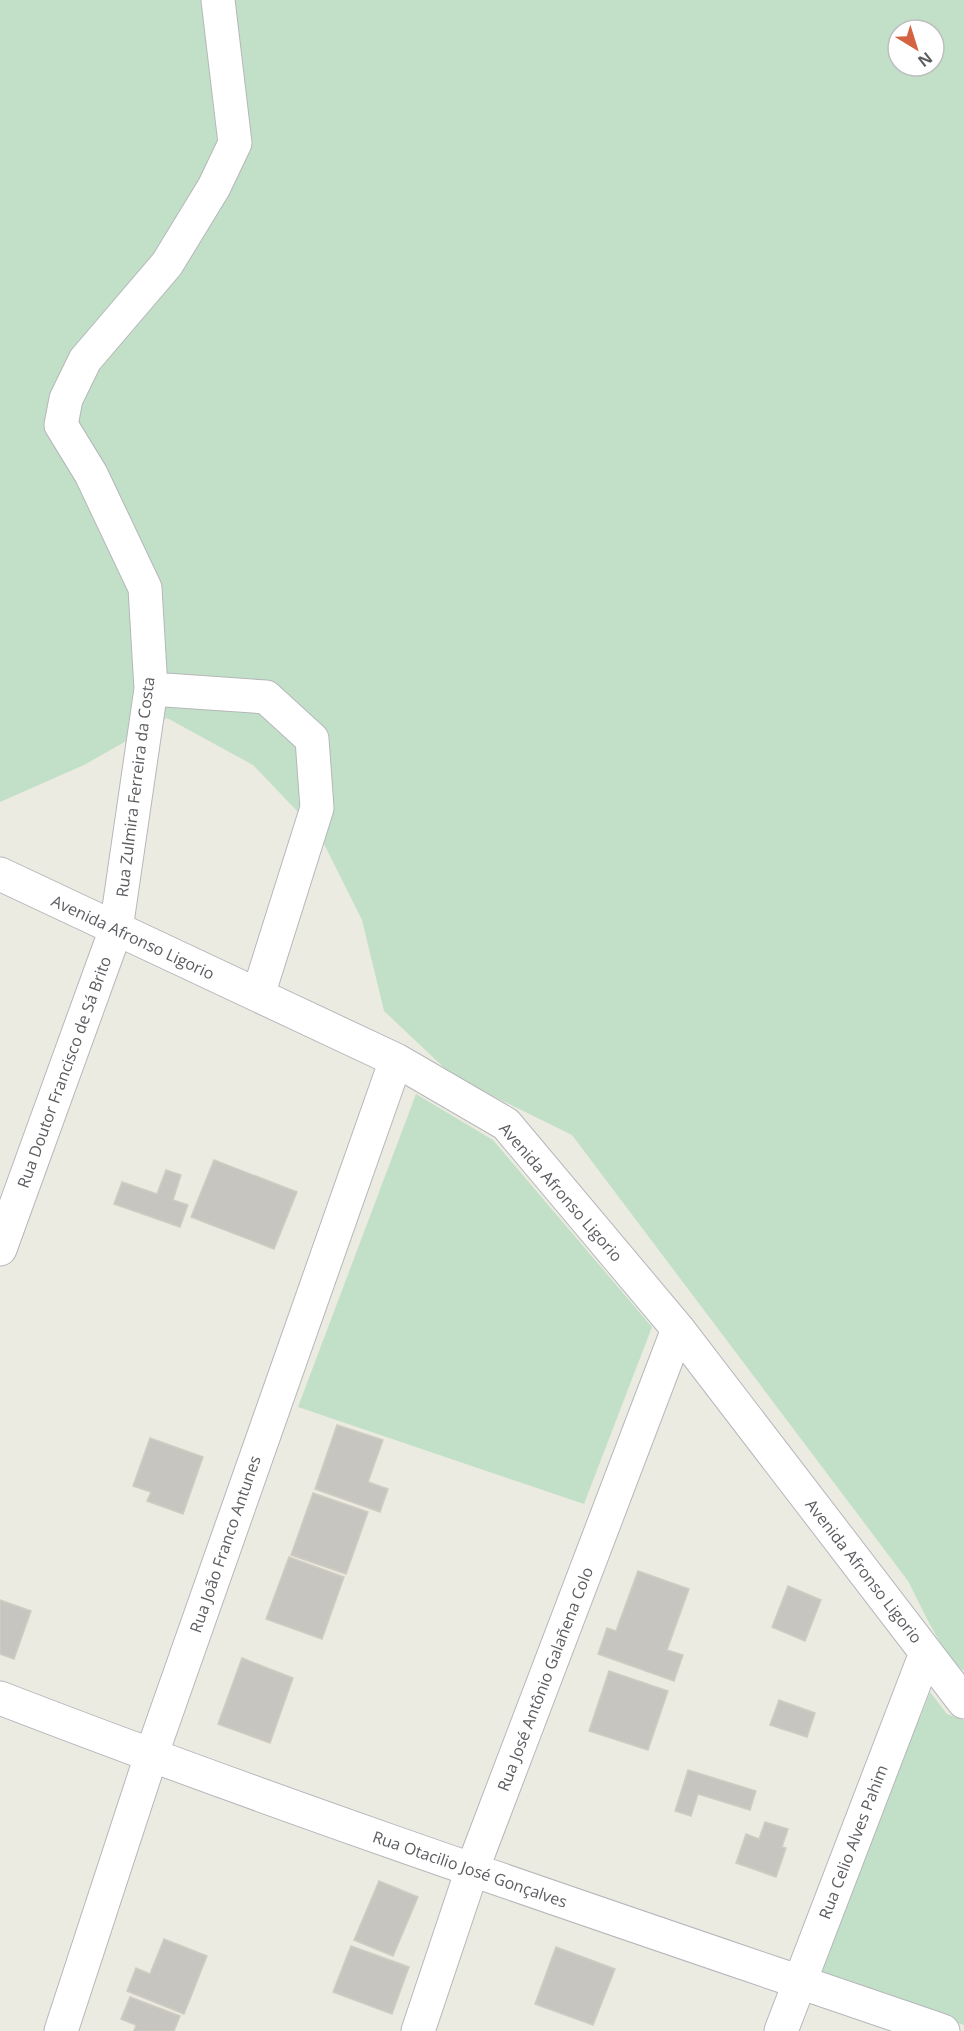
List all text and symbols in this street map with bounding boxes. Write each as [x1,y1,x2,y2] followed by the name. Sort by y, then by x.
[886,18,946,78] north arrow
[913,47,937,72] text: N
[111,676,159,898] street label: Rua Zulmira Ferreira da Costa
[48,890,218,984] street label: Avenida Afronso Ligorio
[12,953,116,1191] street label: Rua Doutor Francisco de Sá Brito
[494,1118,628,1266] street label: Avenida Afronso Ligorio
[184,1452,266,1636] street label: Rua João Franco Antunes
[801,1494,927,1648] street label: Avenida Afronso Ligorio
[492,1564,598,1794] street label: Rua José Antônio Galañena Colo
[813,1762,893,1922] street label: Rua Celio Alves Pahim
[370,1825,570,1913] street label: Rua Otacilio José Gonçalves

